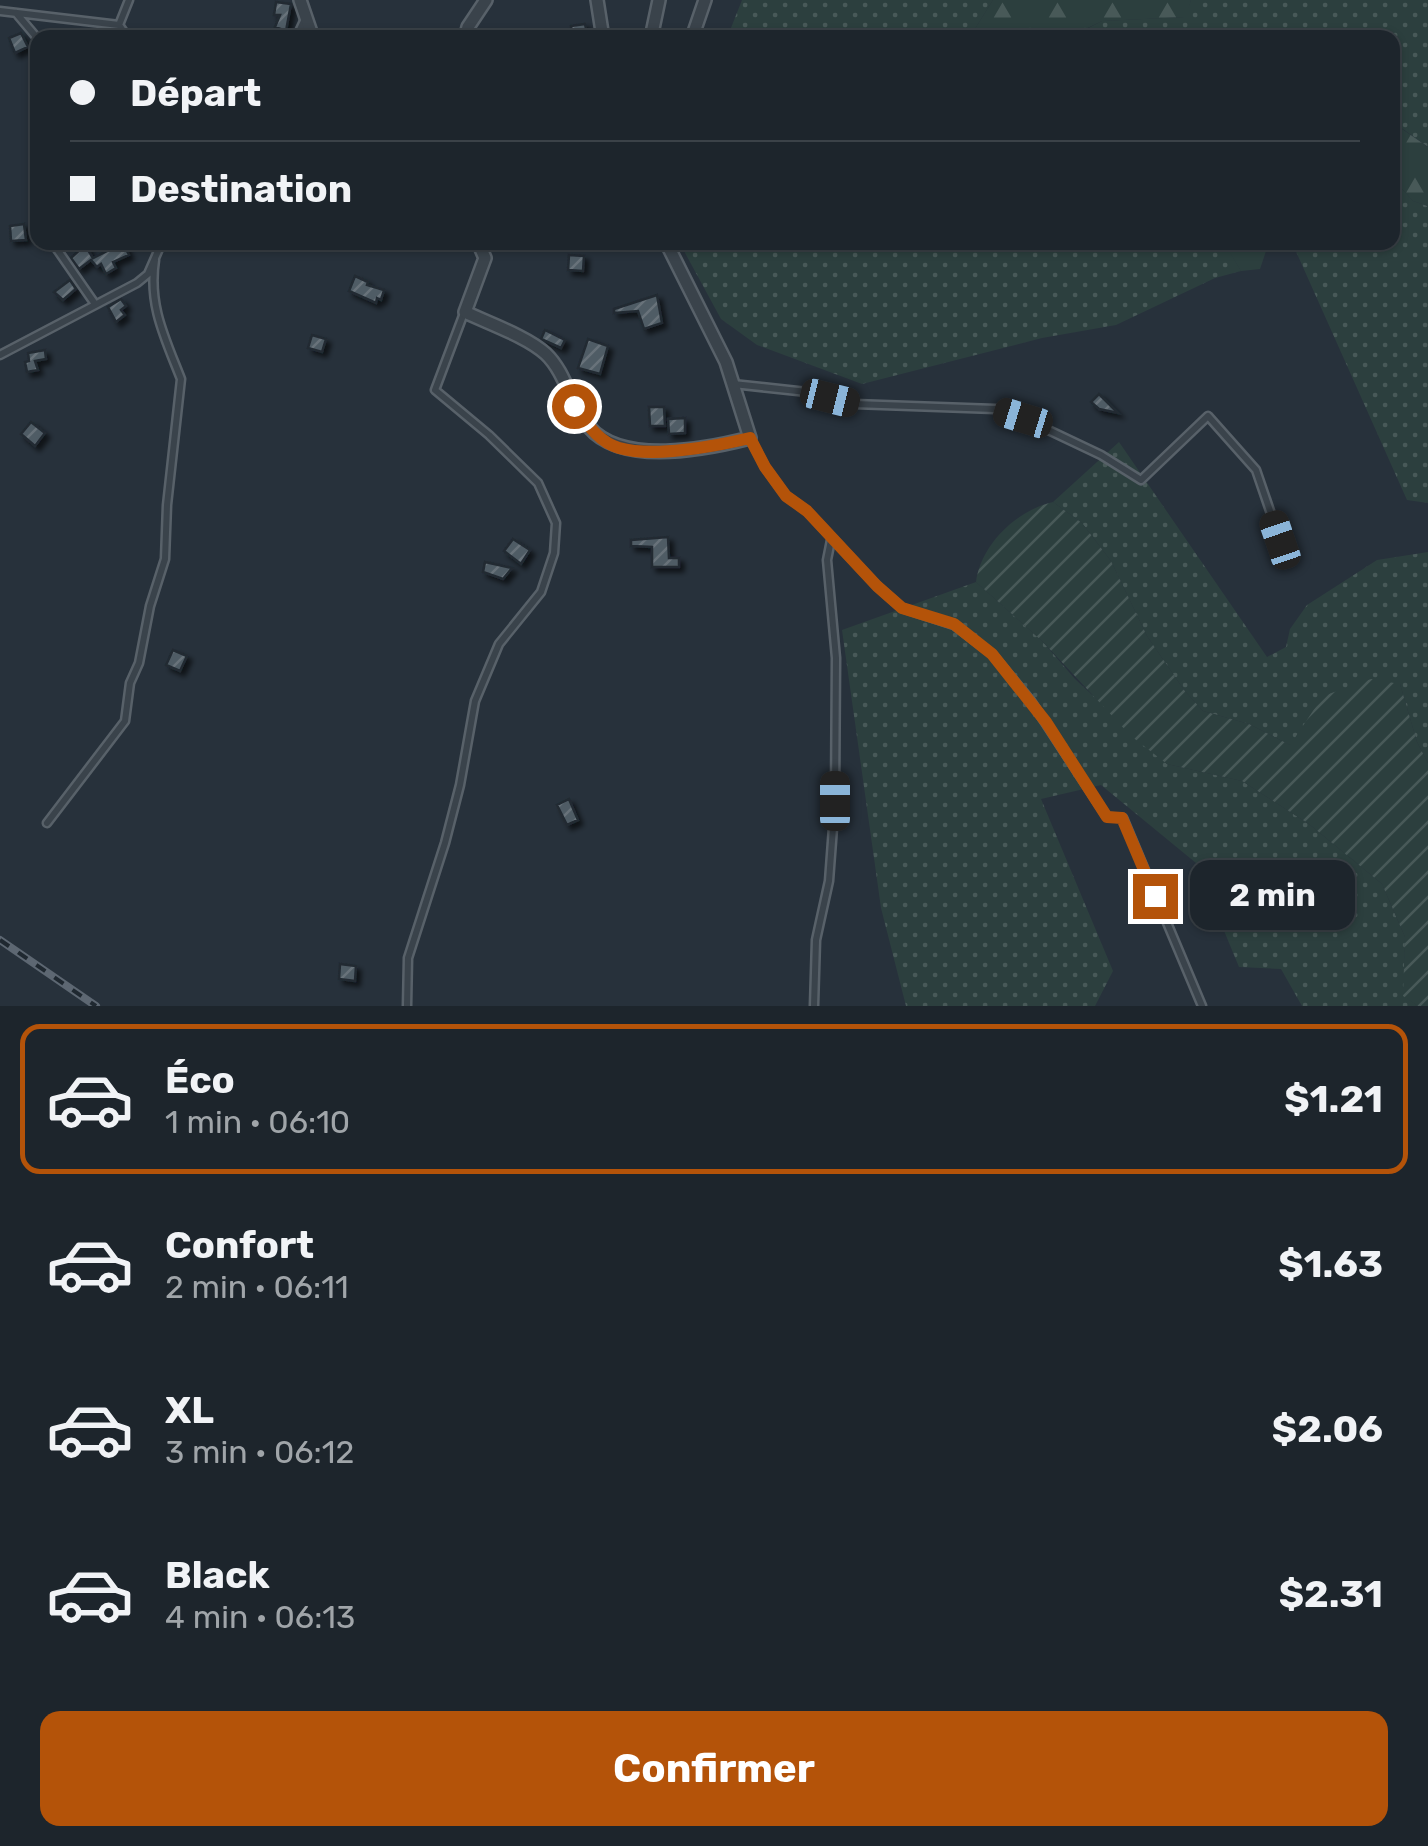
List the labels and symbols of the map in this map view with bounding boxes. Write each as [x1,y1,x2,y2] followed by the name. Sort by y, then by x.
[797,376,863,420] car
[552,384,597,429] route start
[990,395,1056,441] car
[1256,507,1304,573] car
[820,771,850,831] car
[1190,861,1355,931] callout: 2 min
[1133,874,1178,919] route end

